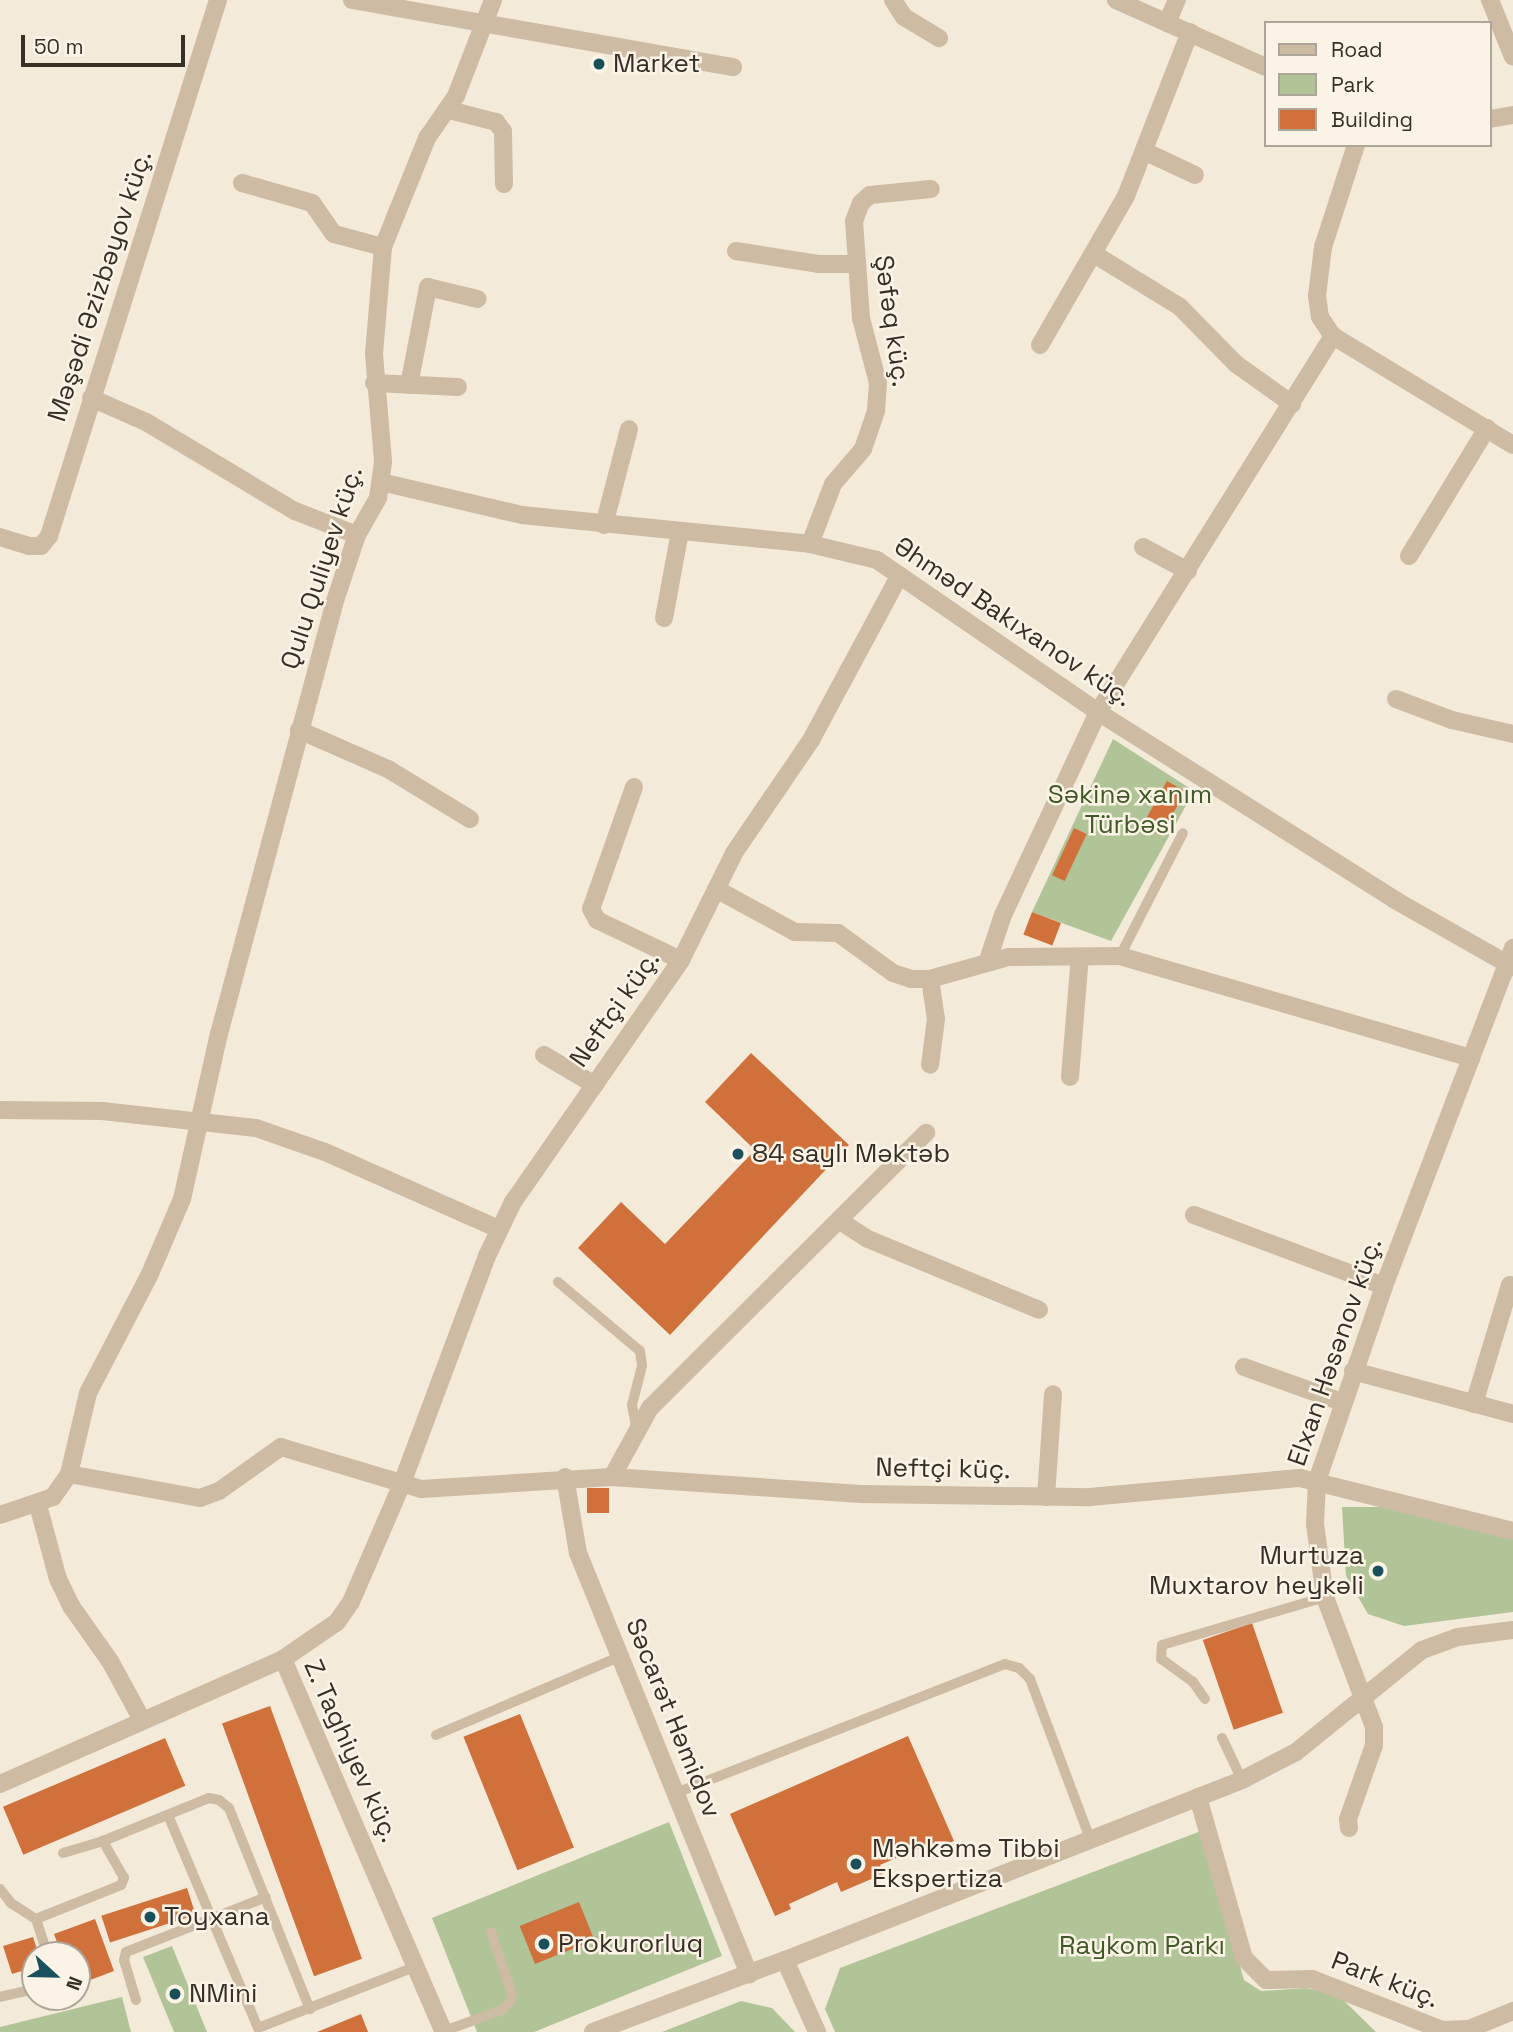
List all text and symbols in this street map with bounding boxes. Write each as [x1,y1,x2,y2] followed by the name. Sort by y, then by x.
[24,21,189,65] scale bar
[1264,21,1492,147] legend
[34,33,84,60] text: 50 m
[1331,36,1383,63] text: Road
[613,48,700,80] place label: Market
[591,56,607,72] marker: Market
[1331,71,1375,98] text: Park
[1331,106,1413,133] text: Building
[41,146,159,426] street label: Məşədi Əzizbəyov küç.
[867,253,917,389] street label: Şəfəq küç.
[274,463,370,673] street label: Qulu Quliyev küç.
[888,531,1138,713] street label: Əhməd Bakıxanov küç.
[1048,779,1212,840] park label: Səkinə xanım Türbəsi
[563,945,667,1073] street label: Neftçi küç.
[752,1138,950,1170] place label: 84 saylı Məktəb
[730,1146,746,1162] marker: 84 saylı Məktəb
[1281,1234,1389,1470] street label: Elxan Həsənov küç.
[875,1452,1011,1486] street label: Neftçi küç.
[1149,1540,1364,1602] place label: Murtuza Muxtarov heykəli
[1370,1563,1386,1579] marker: Murtuza Muxtarov heykəli
[619,1614,727,1822] street label: Səcarət Həmidov
[296,1654,406,1848] street label: Z. Taghiyev küç.
[872,1833,1060,1895] place label: Məhkəmə Tibbi Ekspertiza
[846,1854,866,1874] marker: Məhkəmə Tibbi Ekspertiza
[164,1901,270,1933] place label: Toyxana
[142,1909,158,1925] marker: Toyxana
[558,1928,703,1960] place label: Prokurorluq
[1059,1930,1225,1962] park label: Raykom Parkı
[536,1936,552,1952] marker: Prokurorluq
[21,1941,91,2011] north arrow
[1327,1945,1443,2015] street label: Park küç.
[60,1973,88,1994] text: N
[189,1978,257,2010] place label: NMini
[167,1986,183,2002] marker: NMini

